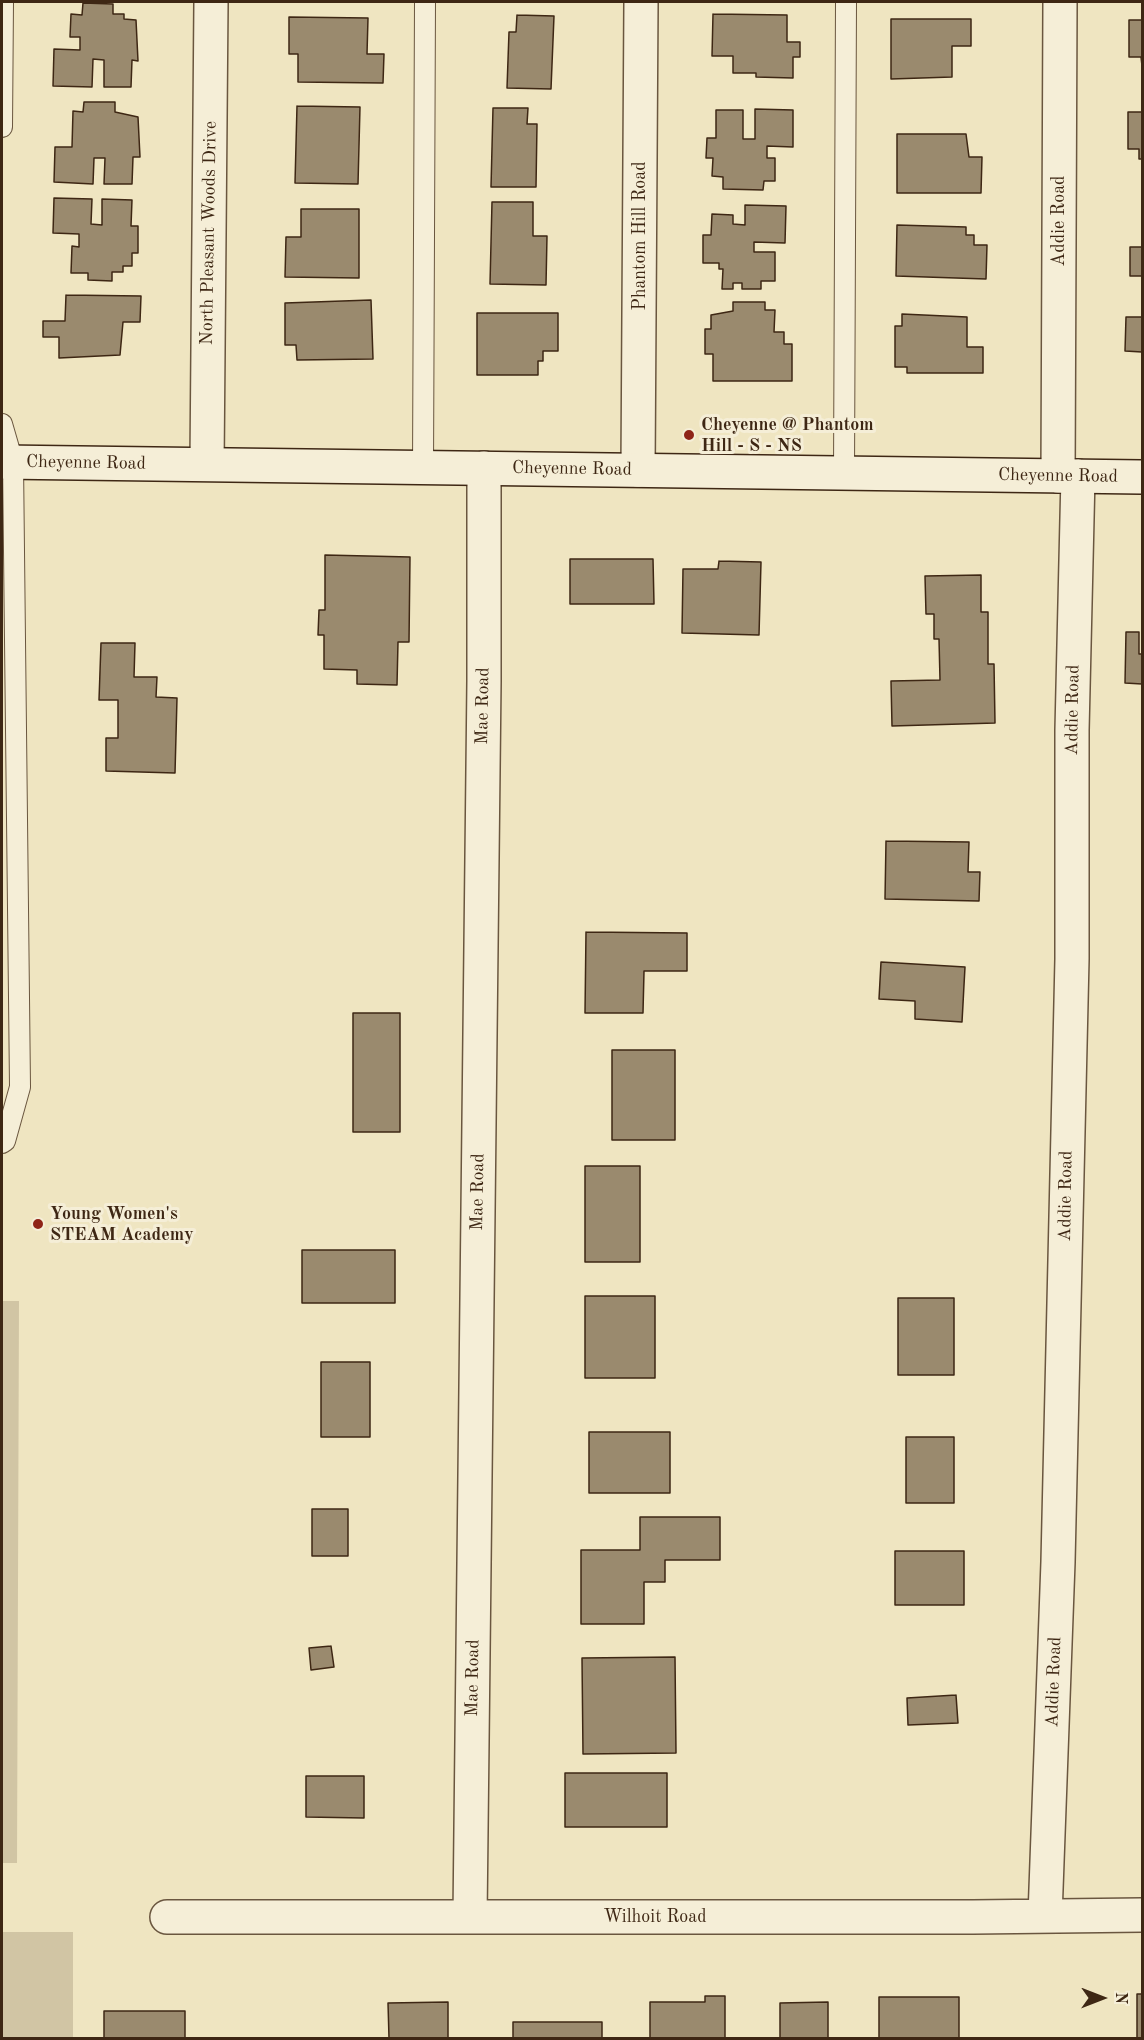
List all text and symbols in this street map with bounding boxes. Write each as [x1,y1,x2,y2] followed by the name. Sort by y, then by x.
[196,121,222,345] street label: North Pleasant Woods Drive
[629,161,651,311] street label: Phantom Hill Road
[1048,176,1070,266] street label: Addie Road
[701,414,874,456] place label: Cheyenne @ Phantom Hill - S - NS
[682,428,696,442] marker: Cheyenne @ Phantom Hill - S - NS
[26,451,146,475] street label: Cheyenne Road
[512,457,632,481] street label: Cheyenne Road
[998,464,1118,488] street label: Cheyenne Road
[1061,664,1085,756] street label: Addie Road
[472,667,494,745] street label: Mae Road
[1054,1150,1078,1242] street label: Addie Road
[467,1153,489,1231] street label: Mae Road
[50,1203,194,1246] place label: Young Women's STEAM Academy
[31,1217,45,1231] marker: Young Women's STEAM Academy
[1042,1636,1066,1728] street label: Addie Road
[462,1639,484,1717] street label: Mae Road
[603,1906,707,1928] street label: Wilhoit Road
[1072,1968,1132,2028] north arrow
[1112,1992,1128,2004] text: N

